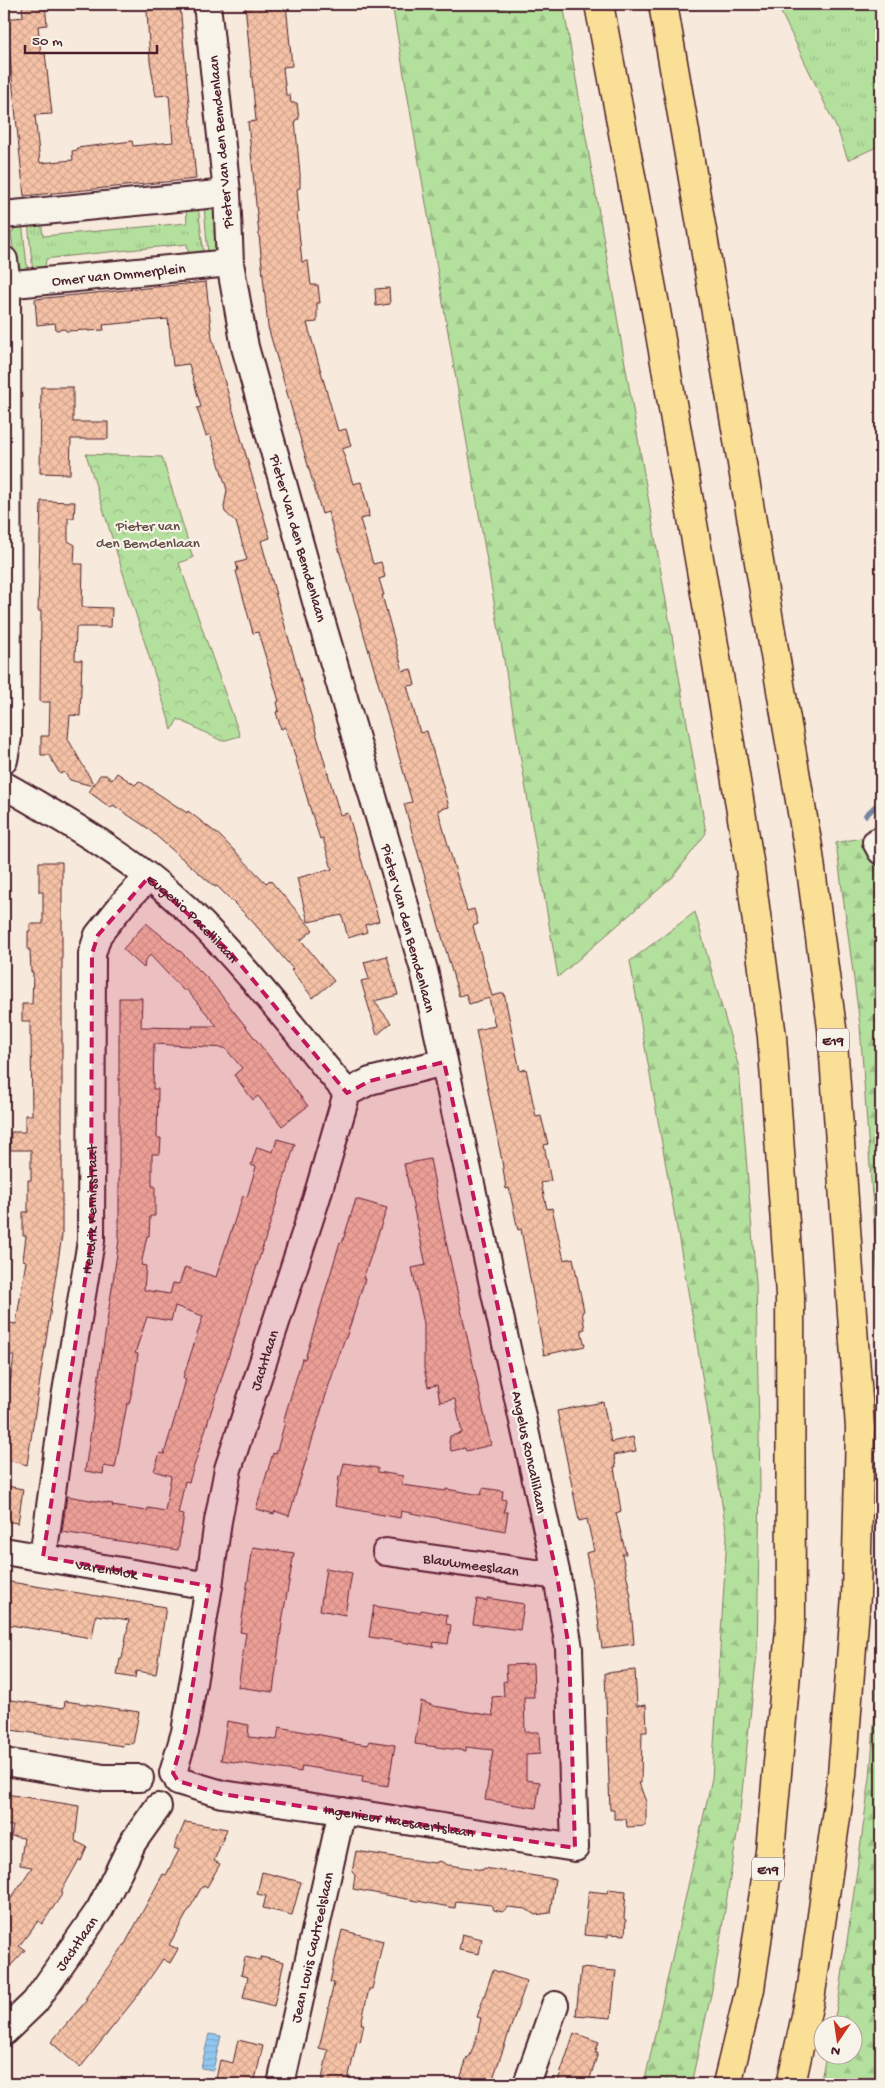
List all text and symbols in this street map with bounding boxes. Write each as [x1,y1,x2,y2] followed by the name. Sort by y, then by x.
[25,22,158,54] scale bar
[32,33,63,51] text: 50 m
[205,55,239,230] street label: Pieter Van den Bemdenlaan
[51,260,186,291] street label: Omer van Ommerplein
[264,452,330,624] street label: Pieter Van den Bemdenlaan
[96,518,200,553] park label: Pieter van den Bemdenlaan
[376,841,438,1015] street label: Pieter Van den Bemdenlaan
[142,871,241,968] street label: Eugenio Pacellilaan
[817,1028,849,1052] road number: E19
[79,1143,102,1276] street label: Hendrik Kennisstraat
[247,1328,284,1393] street label: Jachtlaan
[506,1390,550,1515] street label: Angelus Roncallilaan
[421,1550,520,1582] street label: Blauwmeeslaan
[73,1556,140,1585] street label: Varenblok
[323,1802,475,1843] street label: Ingenieur Haesaertslaan
[752,1858,784,1880] road number: E19
[288,1871,339,2025] street label: Jean Louis Cautreelslaan
[52,1913,103,1975] street label: Jachtlaan
[812,2016,862,2066] north arrow
[829,2041,842,2060] text: N

